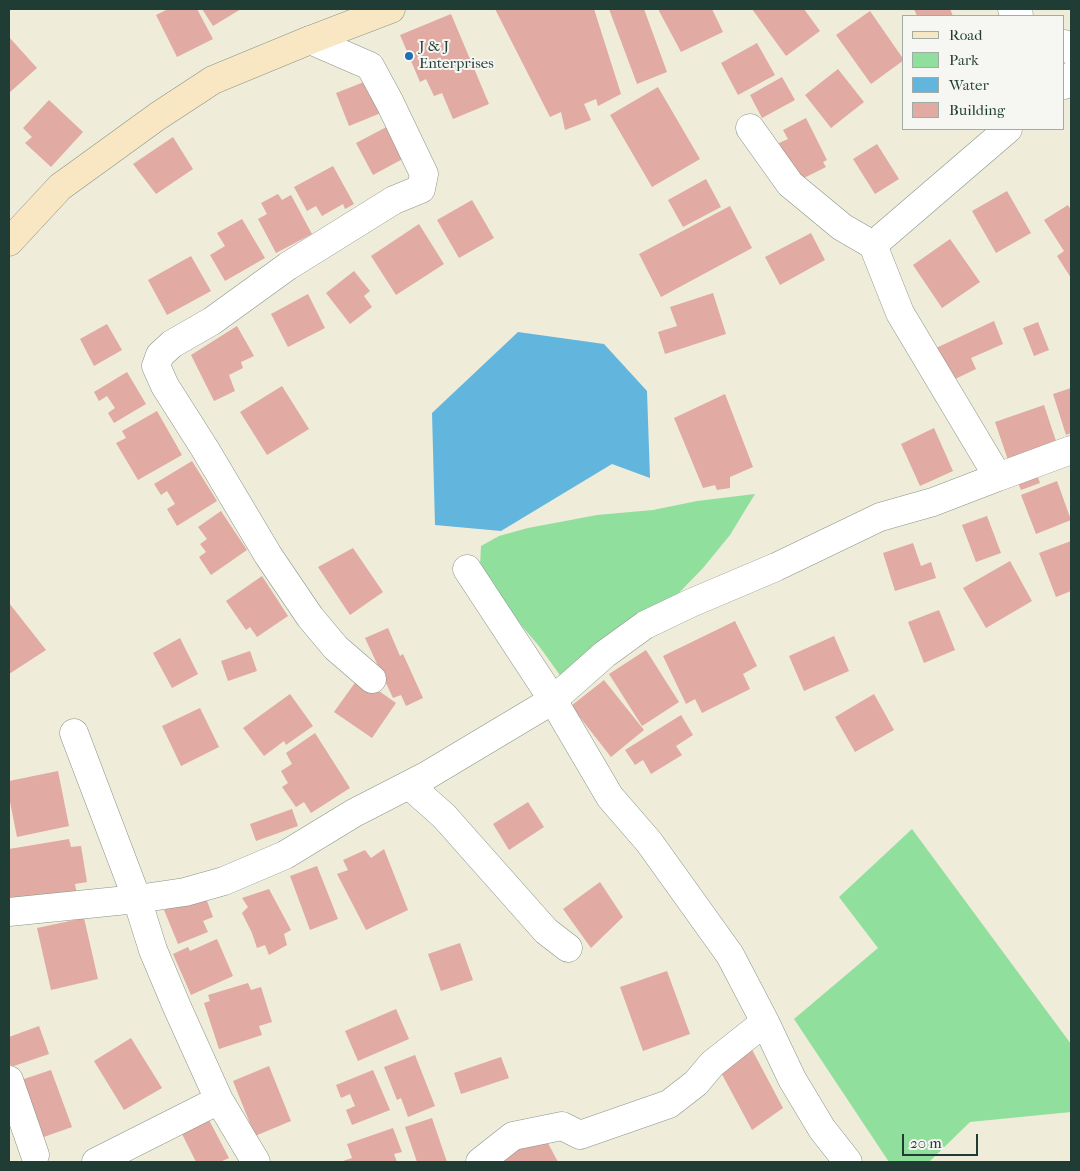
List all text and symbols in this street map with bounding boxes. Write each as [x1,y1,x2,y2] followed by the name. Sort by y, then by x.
[902,15,1065,130] legend
[949,26,982,44] text: Road
[419,38,494,73] place label: J & J Enterprises
[403,50,415,62] marker: J & J Enterprises
[949,51,979,69] text: Park
[949,76,989,94] text: Water
[949,101,1005,119] text: Building
[905,1124,981,1156] scale bar
[910,1134,942,1152] text: 20 m

